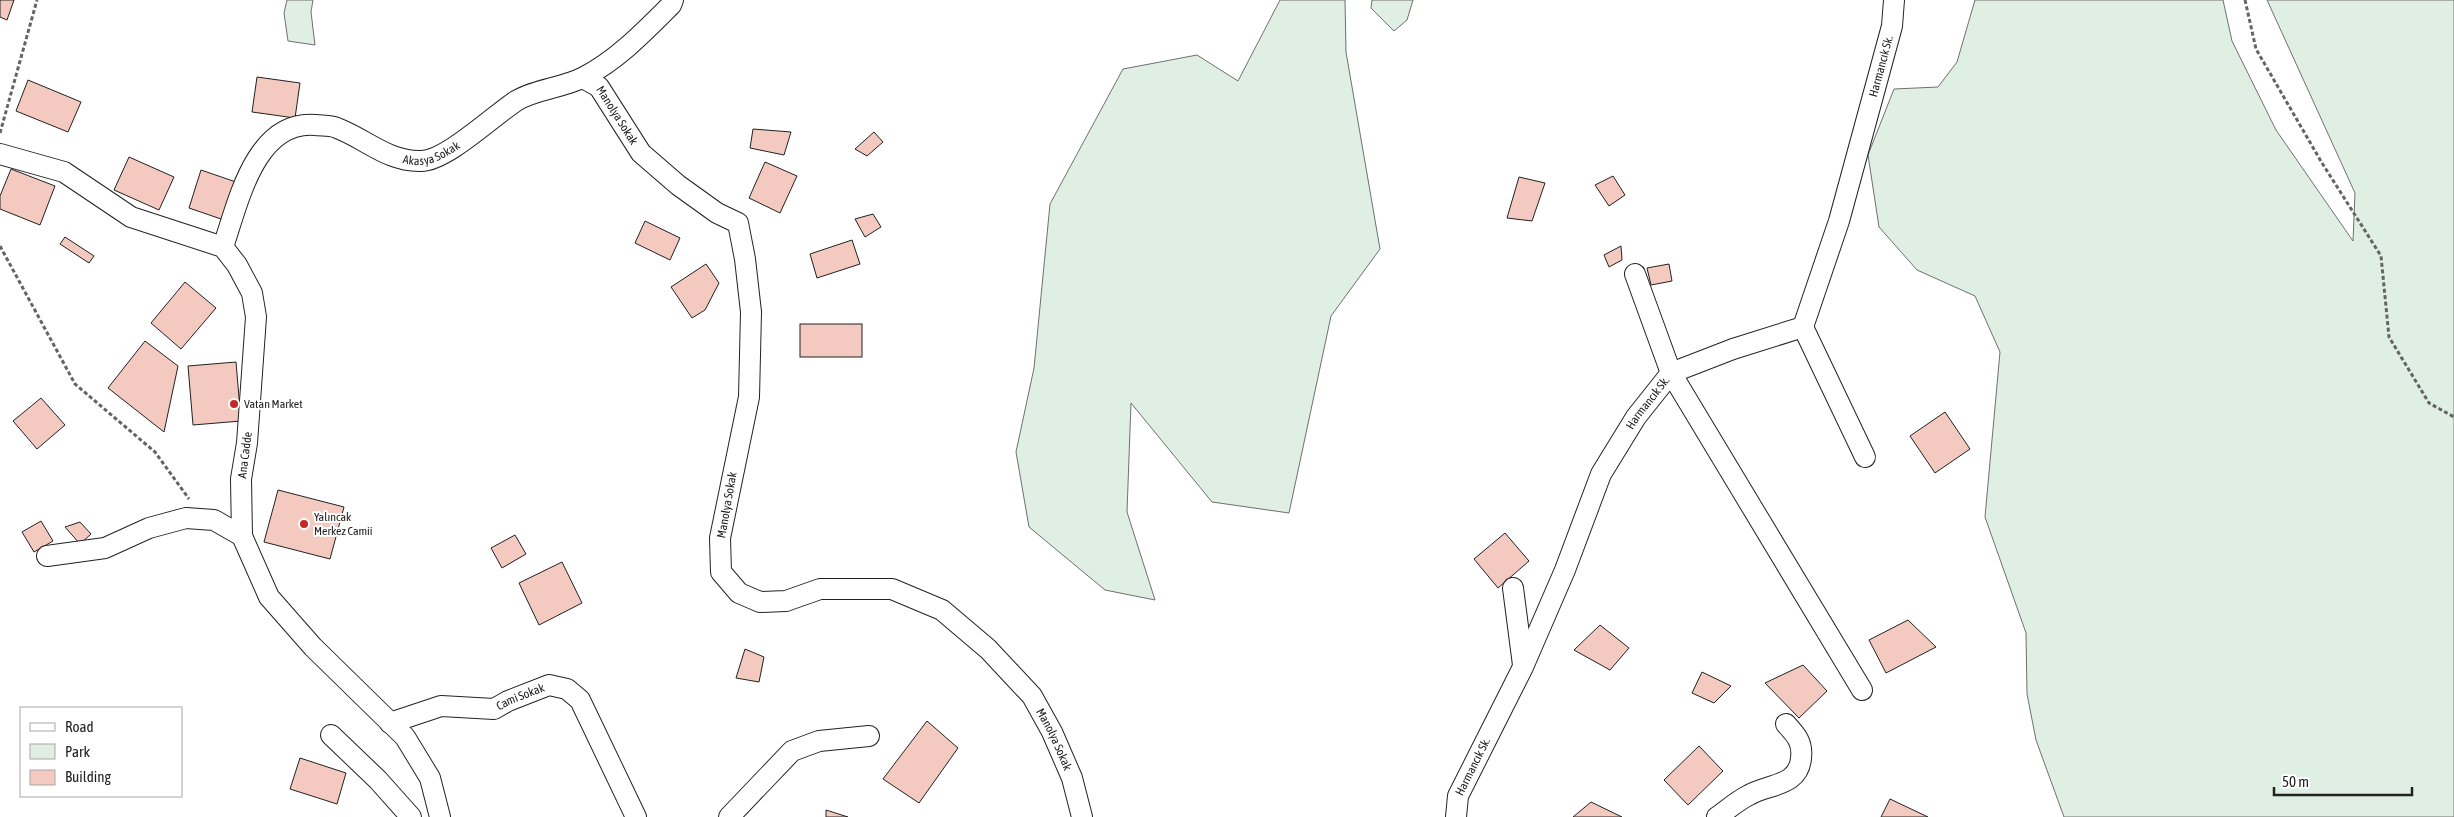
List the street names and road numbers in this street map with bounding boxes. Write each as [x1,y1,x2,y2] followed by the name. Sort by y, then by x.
[1866,34,1896,98] street label: Harmancık Sk.
[593,83,641,148] street label: Manolya Sokak
[402,138,463,168] street label: Akasya Sokak
[1623,374,1672,432] street label: Harmancık Sk.
[235,431,255,479] street label: Ana Cadde
[714,470,740,539] street label: Manolya Sokak
[494,680,547,713] street label: Cami Sokak
[1033,706,1075,773] street label: Manolya Sokak
[1452,735,1493,798] street label: Harmancık Sk.

